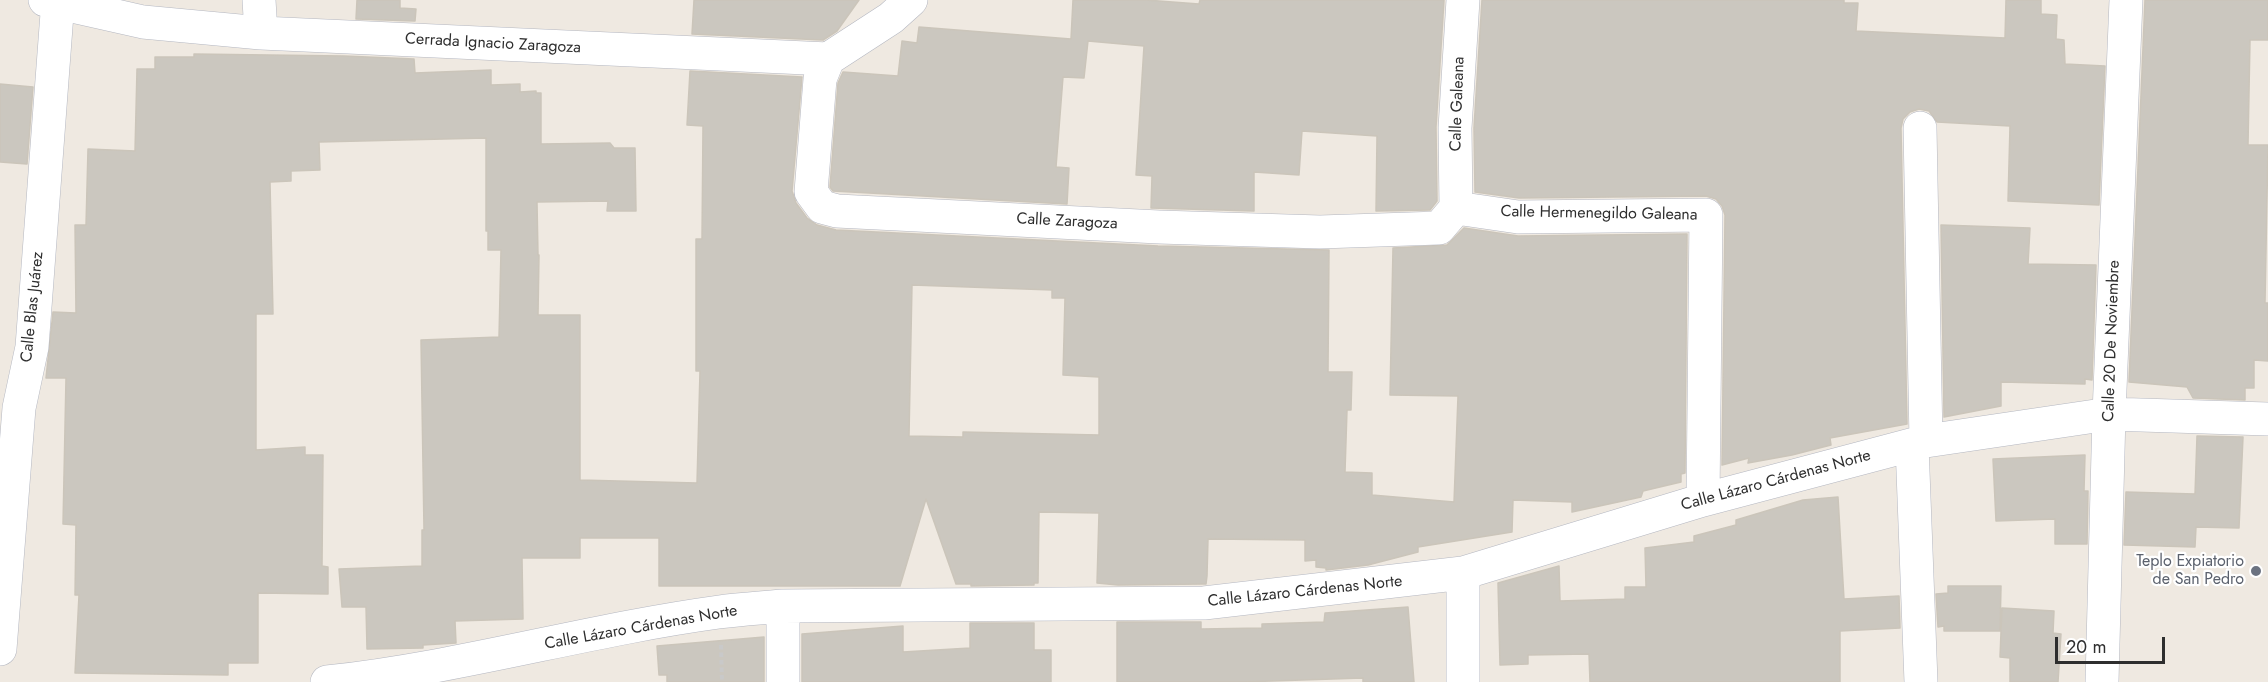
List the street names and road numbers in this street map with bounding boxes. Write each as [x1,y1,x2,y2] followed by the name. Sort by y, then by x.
[404,30,582,58] street label: Cerrada Ignacio Zaragoza
[1447,56,1469,152] street label: Calle Galeana
[1500,203,1698,225] street label: Calle Hermenegildo Galeana
[1016,210,1118,234] street label: Calle Zaragoza
[18,251,48,363] street label: Calle Blas Juárez
[2100,260,2124,422] street label: Calle 20 De Noviembre
[1679,446,1873,516] street label: Calle Lázaro Cárdenas Norte
[1207,572,1403,612] street label: Calle Lázaro Cárdenas Norte
[543,602,739,654] street label: Calle Lázaro Cárdenas Norte

